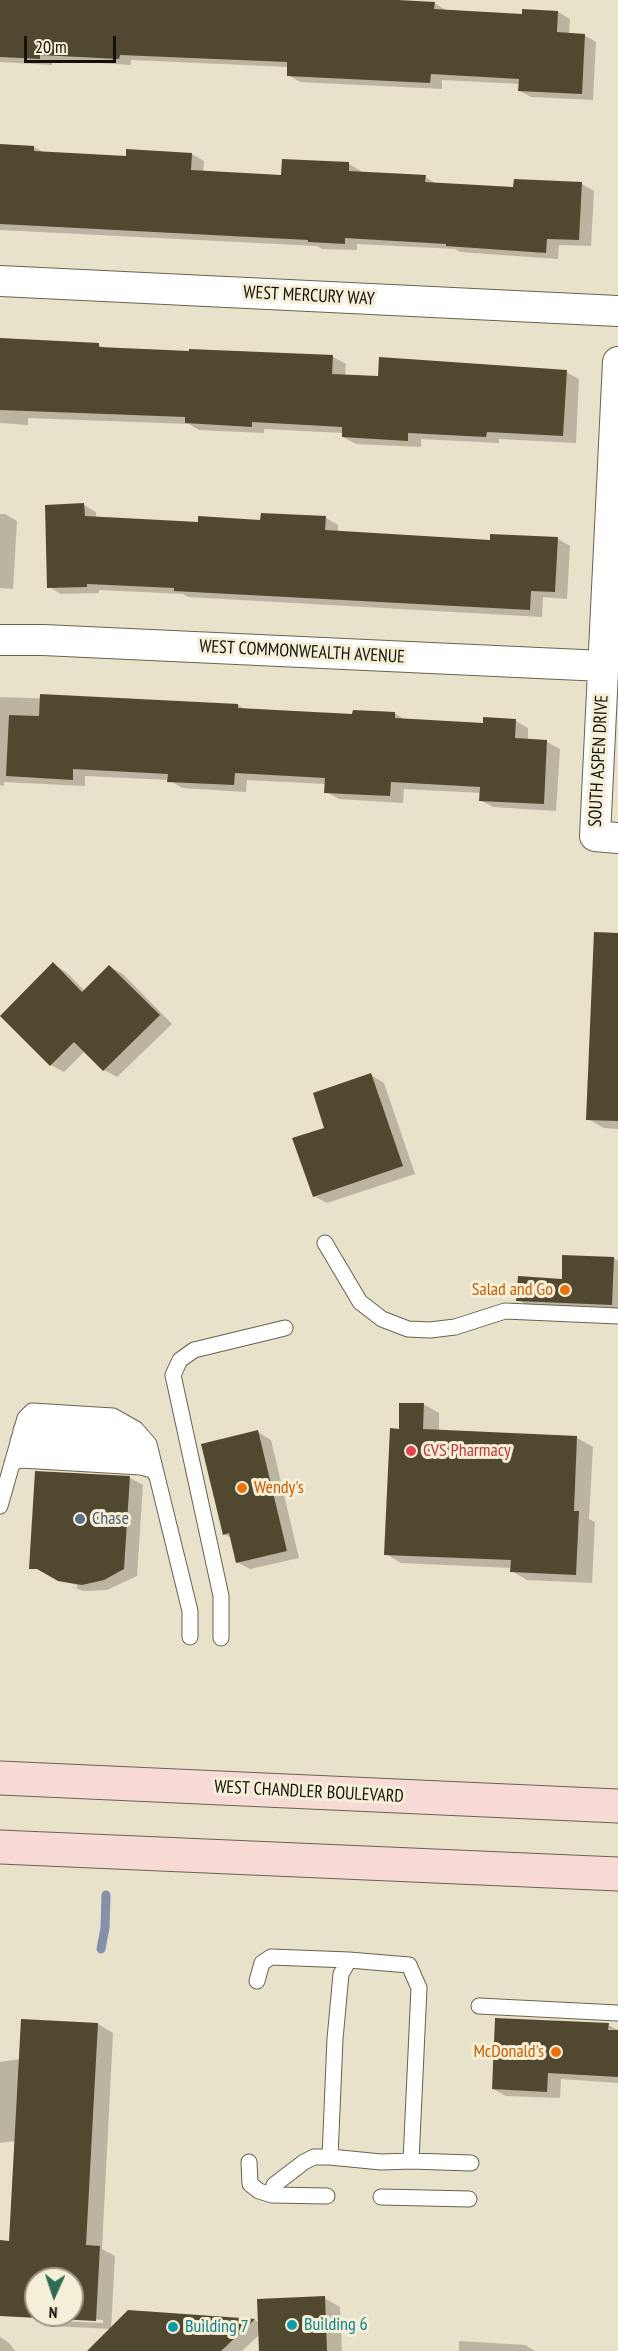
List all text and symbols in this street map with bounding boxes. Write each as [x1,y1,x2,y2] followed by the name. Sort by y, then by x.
[27,24,118,62] scale bar
[35,35,67,58] text: 20 m
[243,282,375,310] street label: WEST MERCURY WAY
[199,636,405,668] street label: WEST COMMONWEALTH AVENUE
[585,694,613,828] street label: SOUTH ASPEN DRIVE
[472,1279,553,1301] place label: Salad and Go
[558,1283,572,1297] marker: Salad and Go
[423,1440,511,1462] place label: CVS Pharmacy
[404,1444,418,1458] marker: CVS Pharmacy
[254,1477,304,1499] place label: Wendy's
[235,1481,249,1495] marker: Wendy's
[92,1508,129,1530] place label: Chase
[73,1512,87,1526] marker: Chase
[214,1776,404,1808] street label: WEST CHANDLER BOULEVARD
[473,2041,544,2063] place label: McDonald's
[549,2045,563,2059] marker: McDonald's
[24,2267,84,2327] north arrow
[48,2303,58,2323] text: N
[304,2314,368,2336] place label: Building 6
[185,2316,249,2338] place label: Building 7
[285,2318,299,2332] marker: Building 6
[166,2320,180,2334] marker: Building 7

